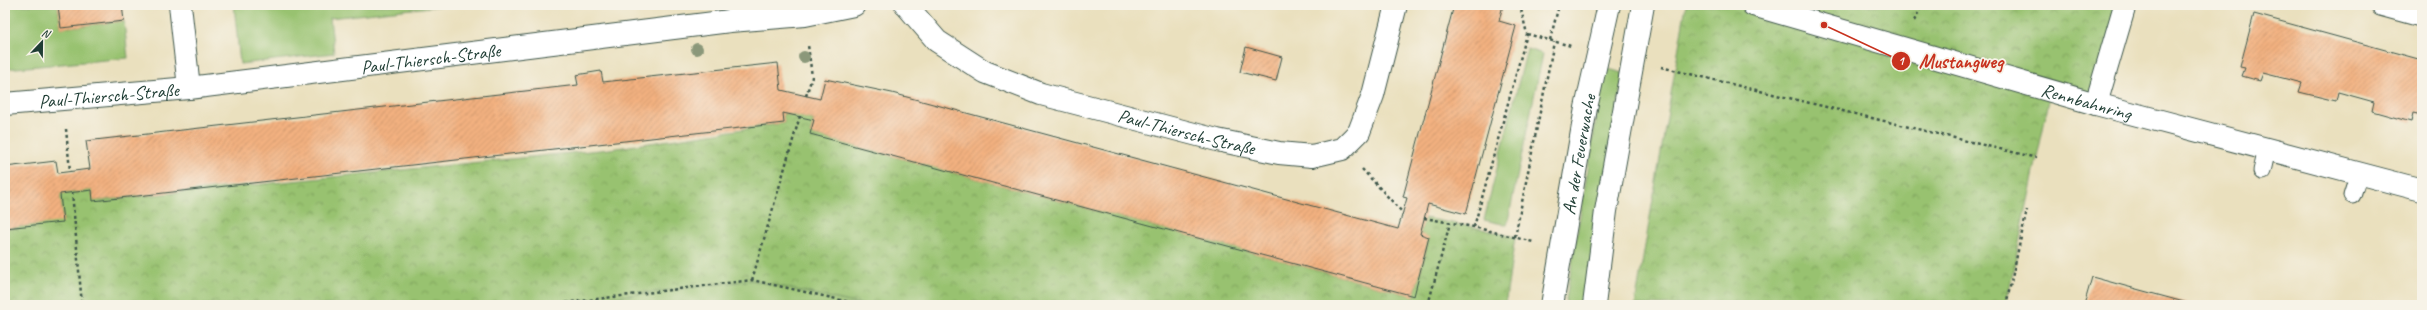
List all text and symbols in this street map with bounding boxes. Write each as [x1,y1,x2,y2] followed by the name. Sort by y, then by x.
[22,22,62,62] north arrow
[40,25,54,41] text: N
[360,38,503,80] street label: Paul-Thiersch-Straße
[1891,45,2012,77] callout: Mustangweg
[1919,49,2005,74] text: Mustangweg
[1898,53,1905,69] text: 1
[38,78,181,114] street label: Paul-Thiersch-Straße
[2038,78,2135,126] street label: Rennbahnring
[1557,90,1602,216] street label: An der Feuerwache
[1115,104,1259,161] street label: Paul-Thiersch-Straße

